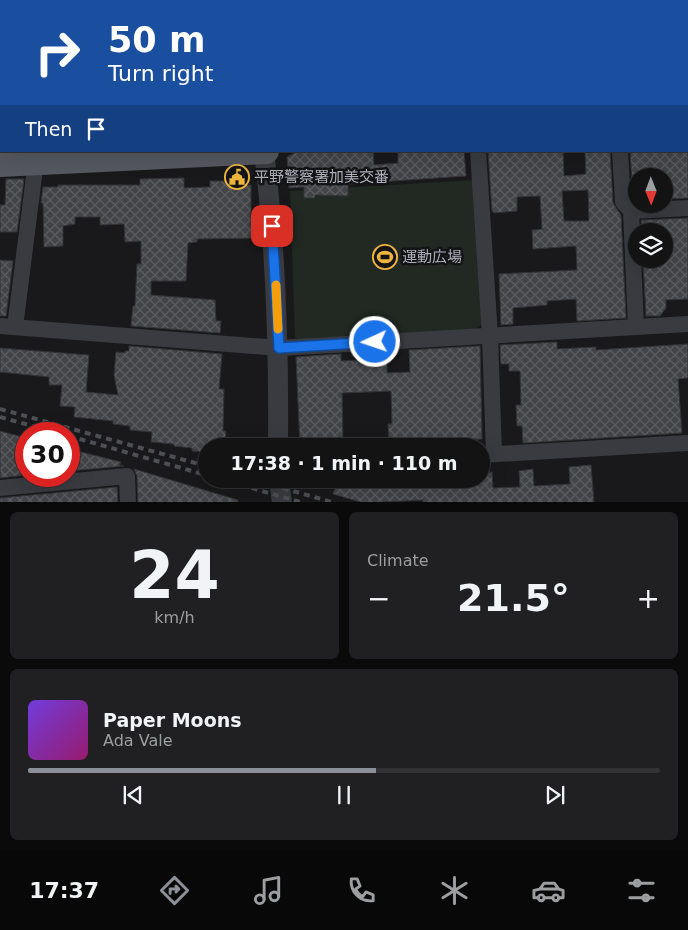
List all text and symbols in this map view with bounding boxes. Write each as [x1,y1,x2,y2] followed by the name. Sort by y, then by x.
[25,20,90,85] icon: right
[108,20,205,60] text: 50 m
[108,61,213,86] text: Turn right
[82,115,110,143] icon: arrive
[25,118,72,140] text: Then
[224,164,250,190] public building icon: 平野警察署加美交番
[254,168,389,186] place label: 平野警察署加美交番
[628,168,672,212] north arrow
[628,168,673,268] map controls
[251,205,293,247] pin
[258,212,286,240] icon: arrive
[628,223,673,268] button: layers
[372,244,398,270] sports icon: 運動広場
[402,248,462,266] place label: 運動広場
[348,315,400,367] position arrow
[15,422,80,487] speed limit sign: 30
[230,452,458,474] text: 17:38 · 1 min · 110 m
[129,538,220,613] text: 24
[367,551,429,570] text: Climate
[457,576,570,620] text: 21.5°
[367,582,390,615] text: −
[637,582,660,615] text: +
[154,608,195,627] text: km/h
[103,709,242,731] text: Paper Moons
[103,731,173,750] text: Ada Vale
[119,781,147,809] icon: previous
[330,781,358,809] icon: pause
[541,781,569,809] icon: next
[157,873,192,908] icon: directions
[251,873,286,908] icon: music
[344,873,379,908] icon: phone
[437,873,472,908] icon: climate
[531,873,566,908] icon: car
[624,873,659,908] icon: filters
[29,878,99,903] text: 17:37

